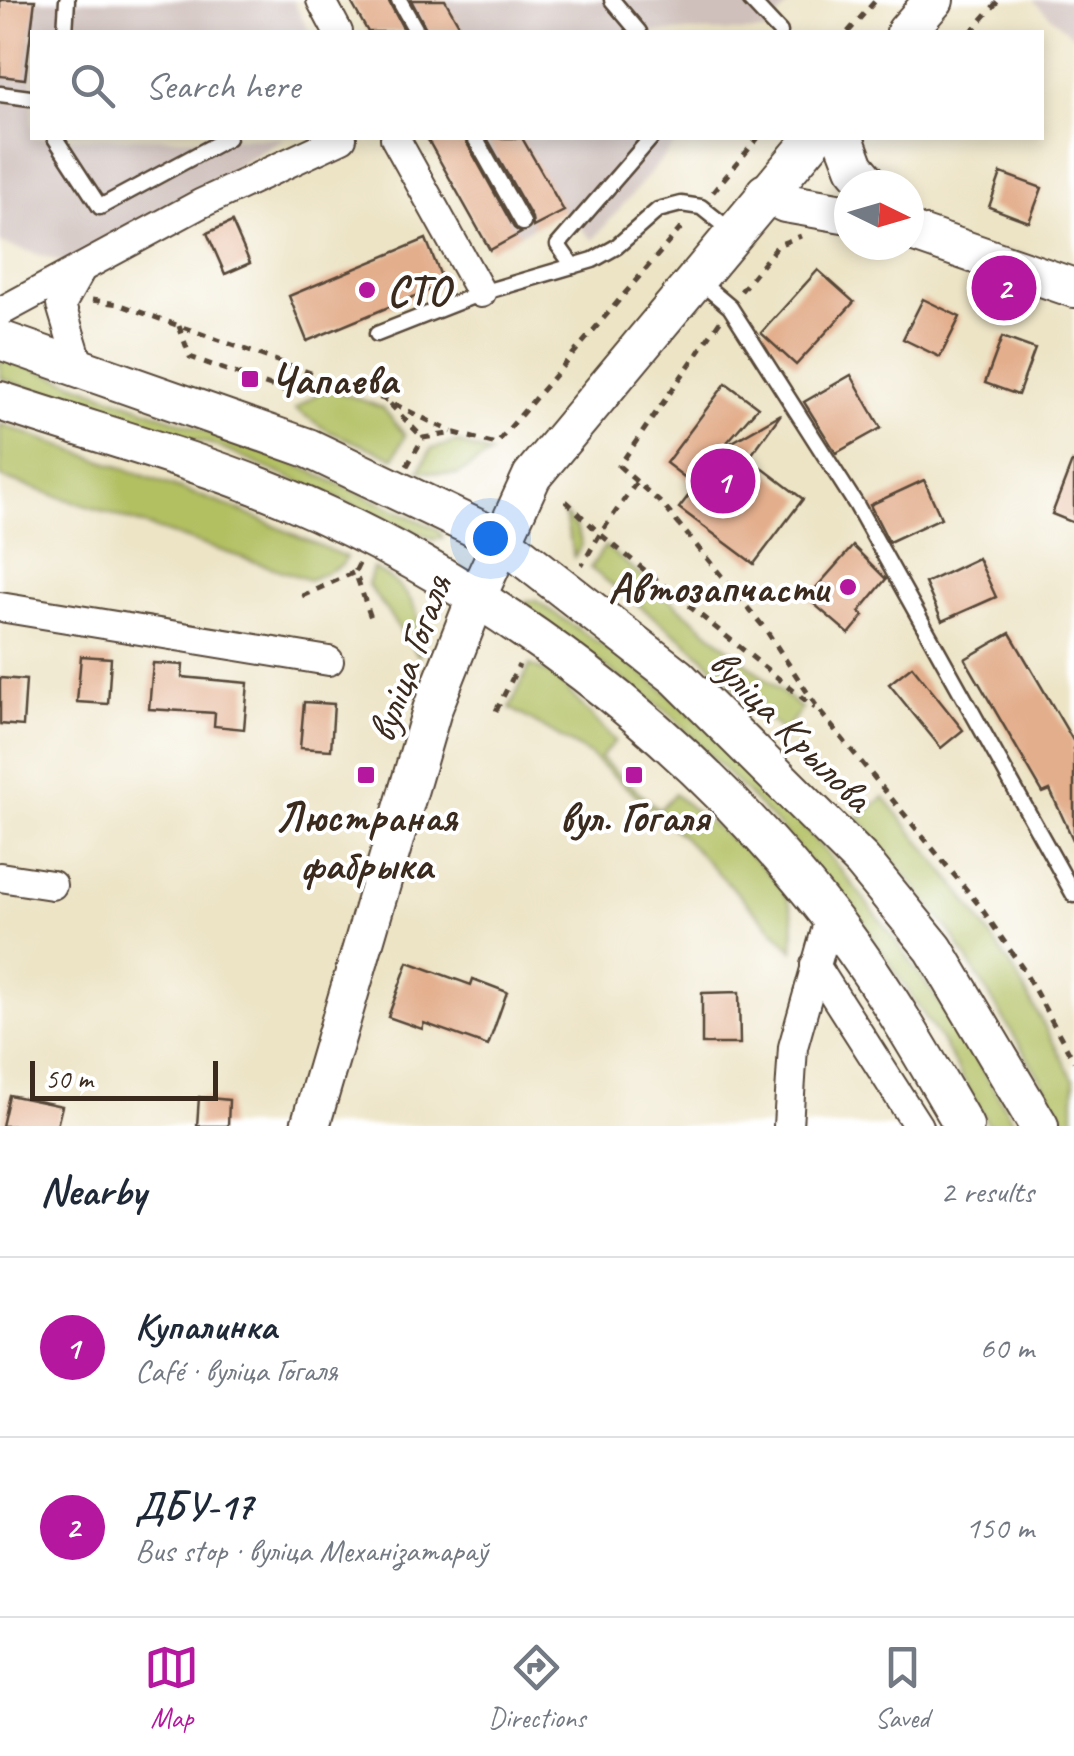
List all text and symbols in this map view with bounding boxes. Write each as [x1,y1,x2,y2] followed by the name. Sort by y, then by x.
[30,30,1044,140] search box
[65,58,120,113] icon: search
[145,62,300,109] text: Search here
[834,170,924,260] north arrow
[972,250,1036,326] pin: 2
[387,265,455,318] place label: СТО
[356,279,378,301] marker: СТО
[270,354,401,407] place label: Чапаева
[239,368,261,390] marker: Чапаева
[690,444,756,518] pin: 1
[465,513,516,564] your location
[608,562,831,615] place label: Автозапчасти
[355,566,465,749] street label: вуліца Гогаля
[837,576,859,598] marker: Автозапчасти
[698,637,886,825] street label: вуліца Крылова
[355,764,377,786] marker: Люстраная фабрыка
[623,764,645,786] marker: вул. Гогаля
[275,791,459,892] place label: Люстраная фабрыка
[559,791,712,844] place label: вул. Гогаля
[30,1056,218,1100] scale bar
[45,1061,93,1096] text: 50 m
[40,1165,146,1218] text: Nearby
[940,1171,1034,1212] text: 2 results
[135,1303,276,1350] text: Купалинка
[65,1327,80,1368] text: 1
[980,1327,1034,1368] text: 60 m
[135,1350,337,1391] text: Café · вуліца Гогаля
[135,1483,253,1530] text: ДБУ-17
[65,1507,80,1548] text: 2
[965,1507,1034,1548] text: 150 m
[135,1530,488,1571] text: Bus stop · вуліца Механізатараў
[144,1640,199,1735] tab: Map
[488,1640,586,1735] tab: Directions
[875,1640,930,1735] tab: Saved

